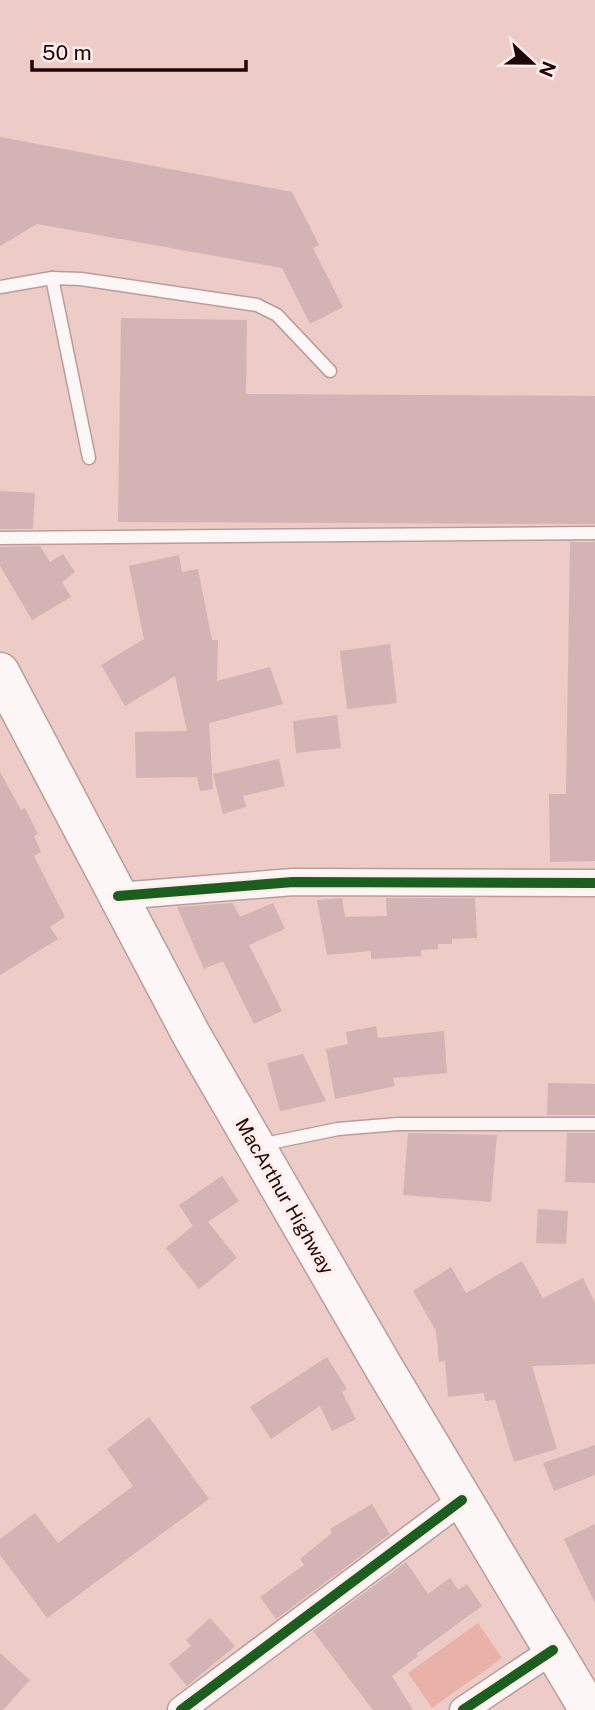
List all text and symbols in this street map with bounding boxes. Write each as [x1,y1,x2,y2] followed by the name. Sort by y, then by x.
[32,28,245,72] scale bar
[497,28,567,98] north arrow
[42,40,92,65] text: 50 m
[535,58,561,80] text: N
[231,1114,339,1278] street label: MacArthur Highway

